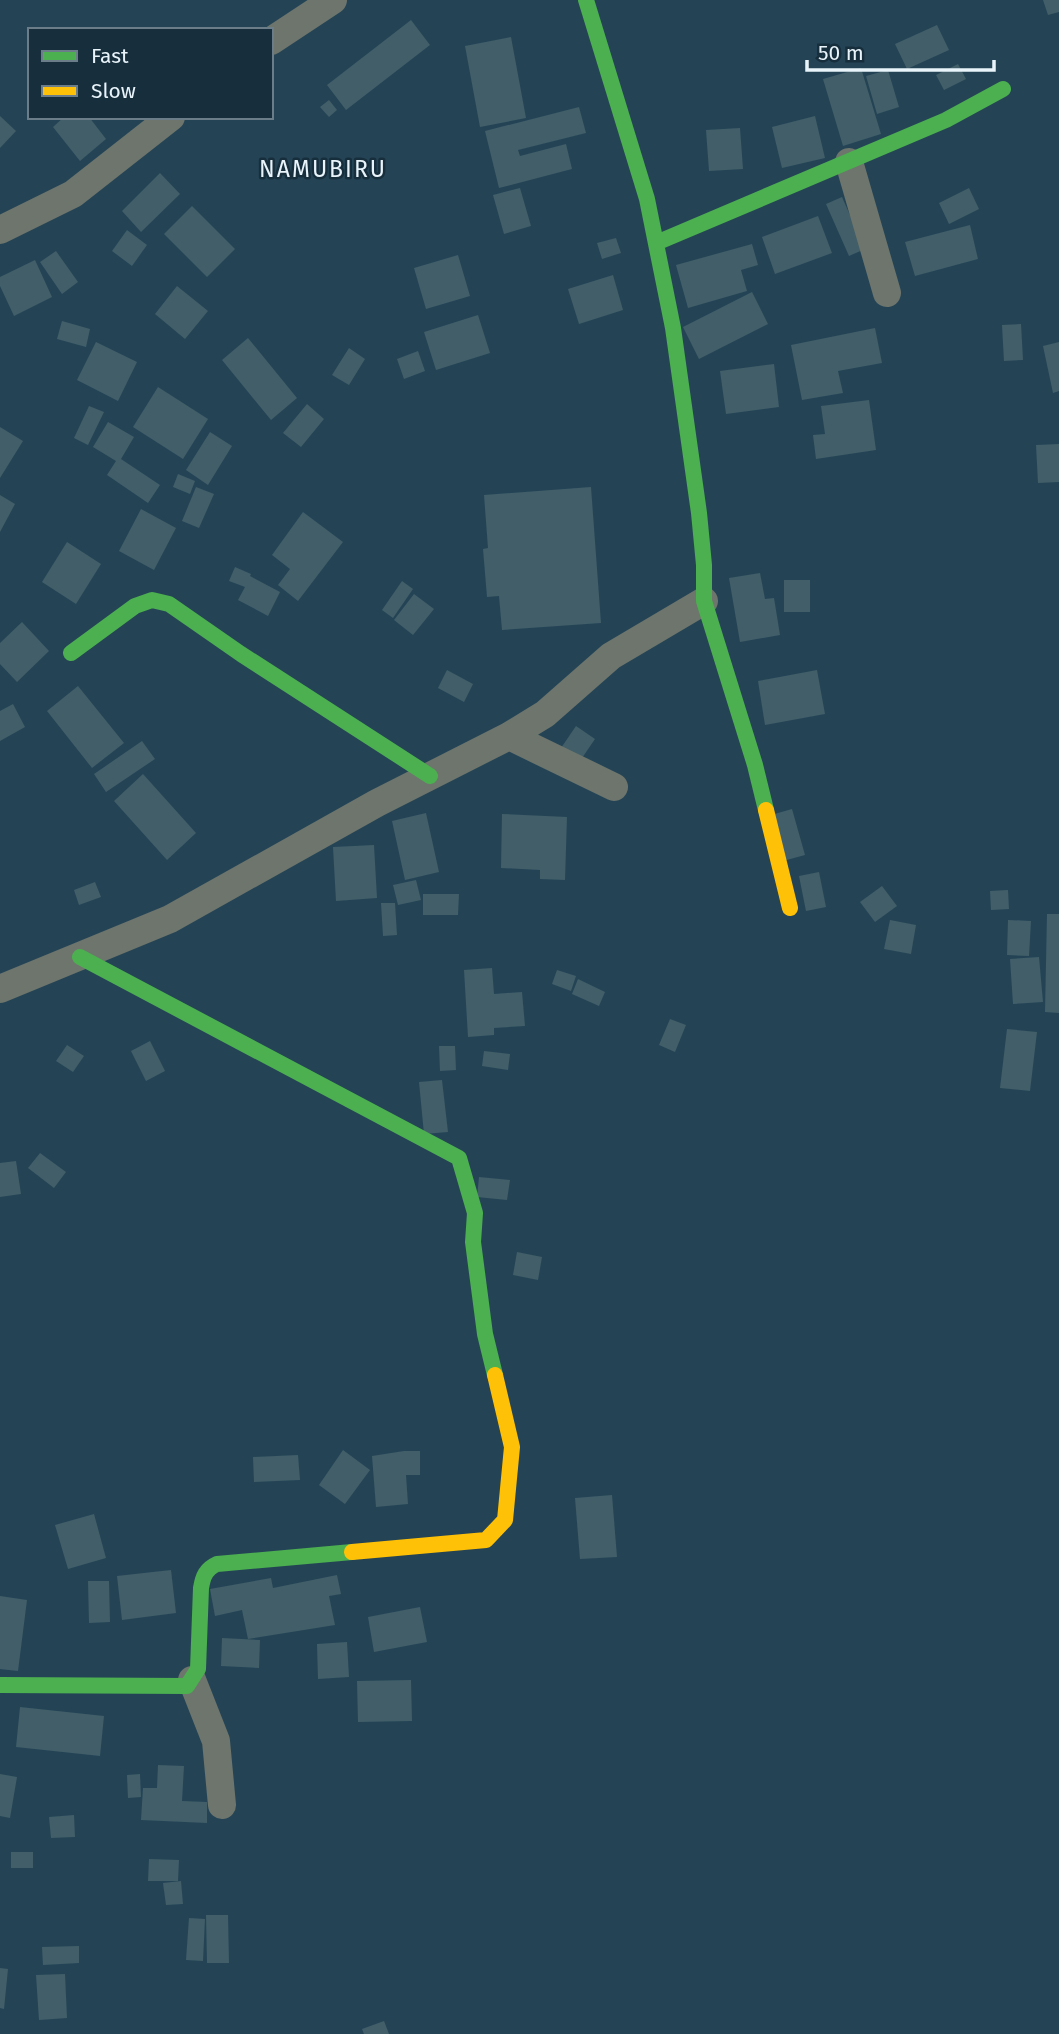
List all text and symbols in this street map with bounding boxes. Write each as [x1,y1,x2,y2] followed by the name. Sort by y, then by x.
[28,28,273,119] legend
[807,28,994,72] scale bar
[818,40,864,66] text: 50 m
[91,43,129,69] text: Fast
[91,78,136,104] text: Slow
[259,155,387,183] district label: NAMUBIRU

